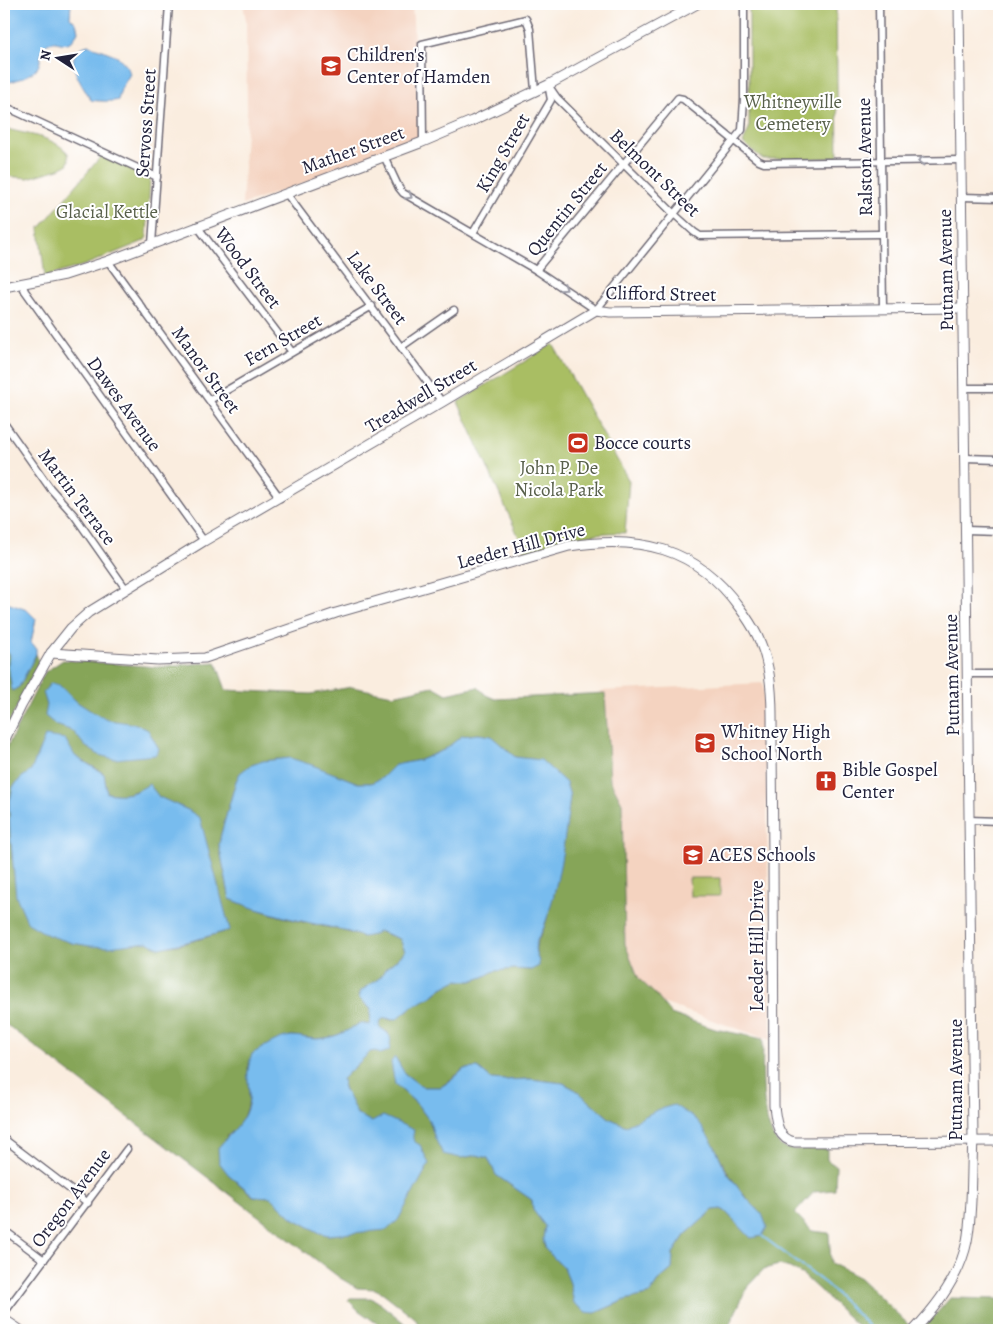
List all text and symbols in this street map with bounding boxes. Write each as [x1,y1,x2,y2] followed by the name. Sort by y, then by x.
[32,32,82,82] north arrow
[347,42,491,90] place label: Children's Center of Hamden
[35,48,56,62] text: N
[319,54,343,78] school or university icon: Children's Center of Hamden
[129,68,163,178] street label: Servoss Street
[743,89,842,137] park label: Whitneyville Cemetery
[851,97,879,217] street label: Ralston Avenue
[470,109,536,197] street label: King Street
[298,119,408,181] street label: Mather Street
[604,123,706,223] street label: Belmont Street
[916,155,924,166] one-way arrow
[521,156,613,262] street label: Quentin Street
[404,190,413,200] one-way arrow
[56,199,158,225] park label: Glacial Kettle
[932,209,960,331] street label: Putnam Avenue
[208,221,287,314] street label: Wood Street
[341,246,413,330] street label: Lake Street
[605,280,717,308] street label: Clifford Street
[558,282,567,291] one-way arrow
[239,307,327,373] street label: Fern Street
[165,321,247,419] street label: Manor Street
[81,351,167,457] street label: Dawes Avenue
[360,352,482,440] street label: Treadwell Street
[594,430,691,456] place label: Bocce courts
[566,431,590,455] sports icon: Bocce courts
[32,443,122,551] street label: Martin Terrace
[515,455,604,503] park label: John P. De Nicola Park
[454,516,588,576] street label: Leeder Hill Drive
[938,614,966,736] street label: Putnam Avenue
[720,719,831,767] place label: Whitney High School North
[693,731,717,755] school or university icon: Whitney High School North
[842,757,938,805] place label: Bible Gospel Center
[814,769,838,793] church icon: Bible Gospel Center
[708,842,816,868] place label: ACES Schools
[681,843,705,867] school or university icon: ACES Schools
[744,880,770,1012] street label: Leeder Hill Drive
[943,1019,969,1141] street label: Putnam Avenue
[25,1143,117,1253] street label: Oregon Avenue

